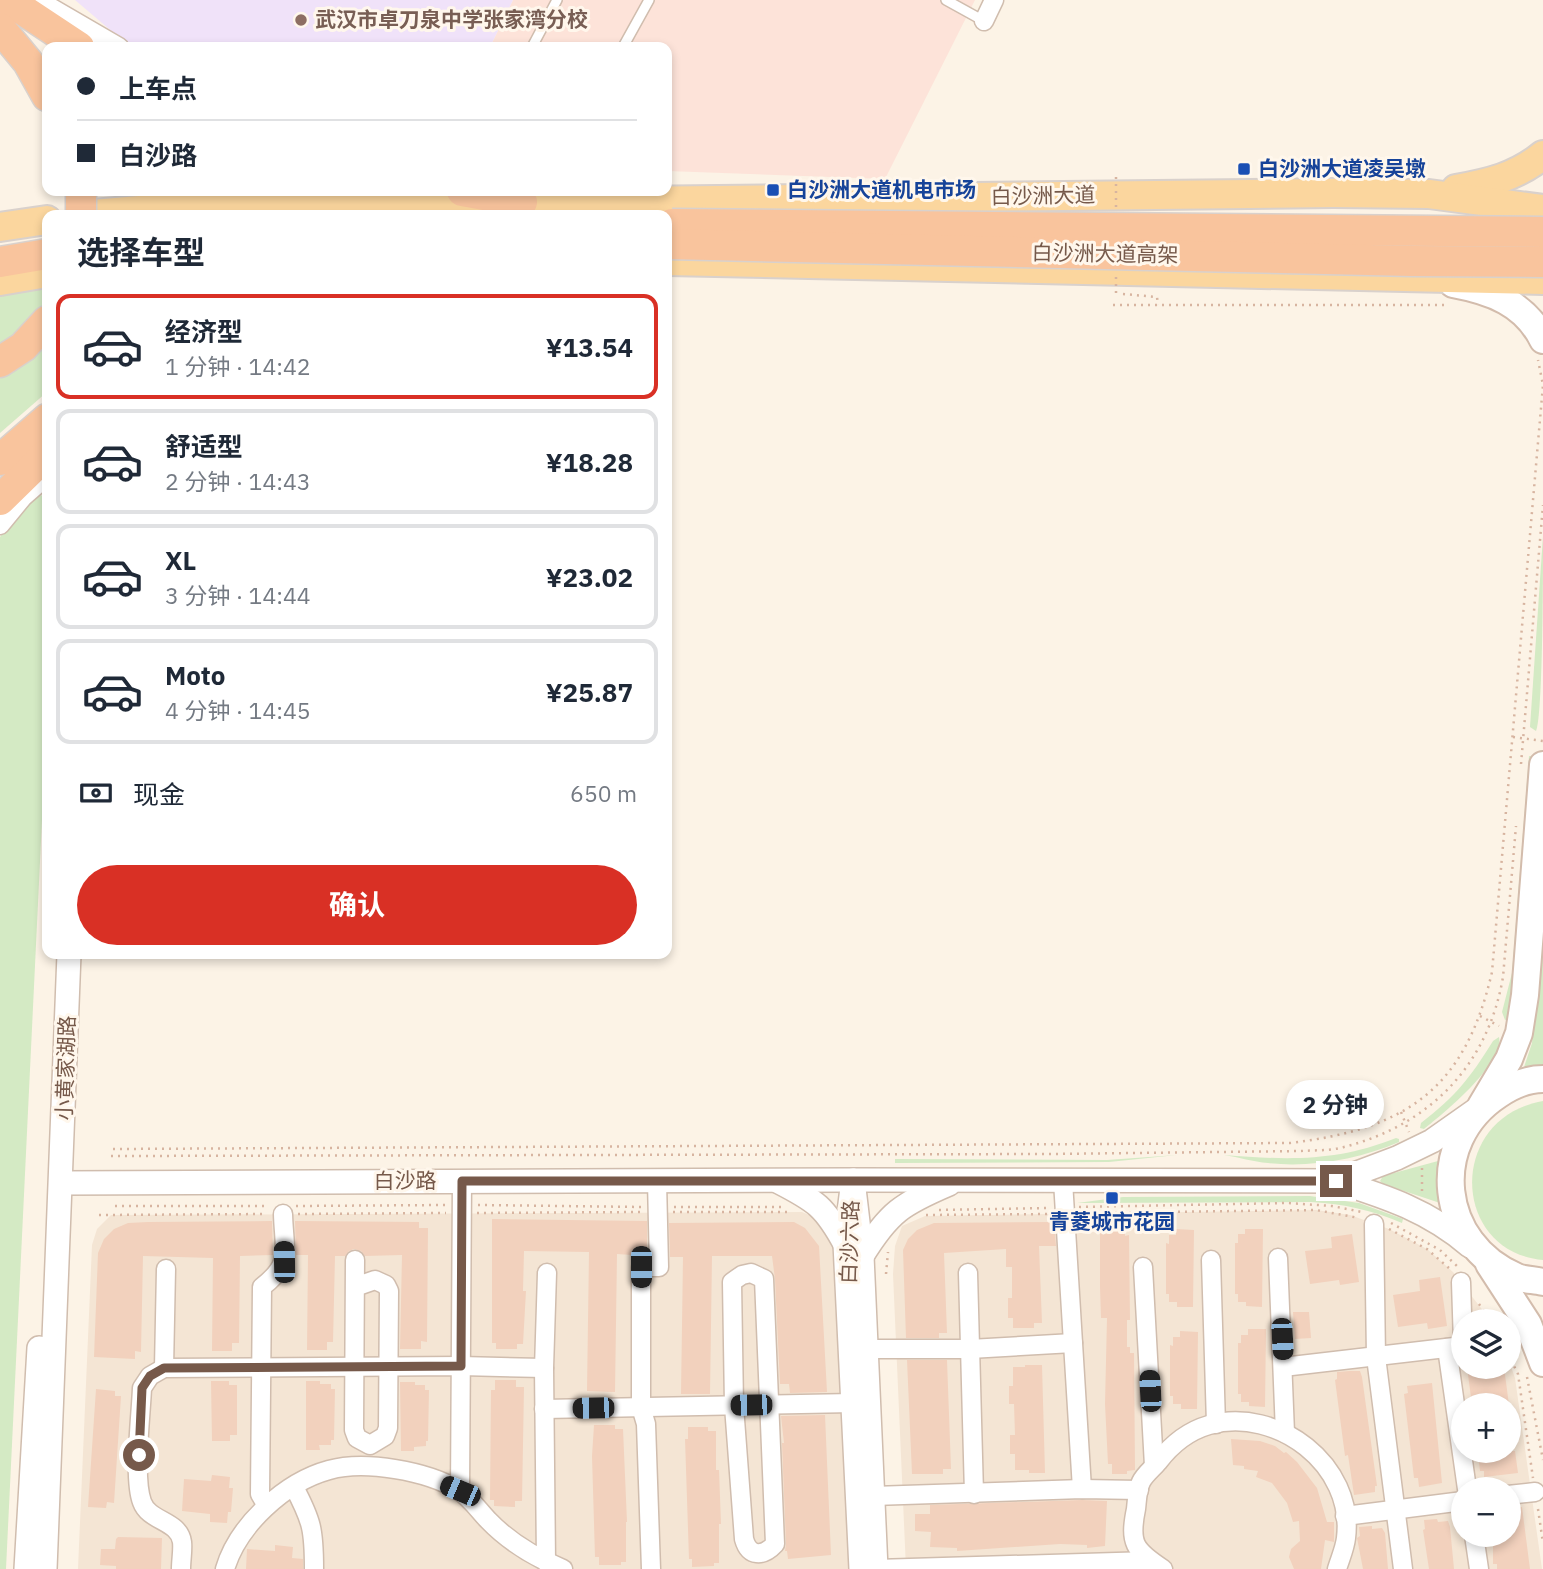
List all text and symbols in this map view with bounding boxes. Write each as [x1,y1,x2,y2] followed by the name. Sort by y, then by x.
[315,5,588,33] place label: 武汉市卓刀泉中学张家湾分校
[293,12,309,28] marker: 武汉市卓刀泉中学张家湾分校
[119,71,197,105] text: 上车点
[119,138,197,172] text: 白沙路
[1258,154,1426,182] place label: 白沙洲大道凌吴墩
[1236,161,1252,177] marker: 白沙洲大道凌吴墩
[787,175,976,203] place label: 白沙洲大道机电市场
[990,180,1096,210] street label: 白沙洲大道
[765,182,781,198] marker: 白沙洲大道机电市场
[77,231,205,273] text: 选择车型
[1031,238,1179,268] street label: 白沙洲大道高架
[165,314,243,348] text: 经济型
[81,315,144,378] icon: car
[546,330,633,364] text: ¥13.54
[165,351,311,381] text: 1 分钟 · 14:42
[165,429,243,463] text: 舒适型
[81,430,144,493] icon: car
[546,445,633,479] text: ¥18.28
[165,466,311,496] text: 2 分钟 · 14:43
[165,543,196,577] text: XL
[81,545,144,608] icon: car
[546,560,633,594] text: ¥23.02
[165,580,311,610] text: 3 分钟 · 14:44
[165,658,225,692] text: Moto
[81,660,144,723] icon: car
[546,675,633,709] text: ¥25.87
[165,695,311,725] text: 4 分钟 · 14:45
[77,774,115,812] icon: cash
[133,777,185,811] text: 现金
[570,778,637,808] text: 650 m
[77,865,637,945] button: 确认
[49,1015,81,1121] street label: 小黄家湖路
[1287,1080,1385,1128] callout: 2 分钟
[1302,1089,1368,1119] text: 2 分钟
[1320,1165,1352,1197] route end
[374,1166,437,1194] street label: 白沙路
[1104,1190,1120,1206] marker: 青菱城市花园
[834,1200,864,1284] street label: 白沙六路
[1049,1207,1175,1235] place label: 青菱城市花园
[274,1241,295,1283] car
[631,1246,652,1288] car
[1451,1309,1521,1547] map controls
[1451,1309,1521,1379] button: layers
[1271,1317,1294,1361] car
[1139,1369,1162,1413] car
[1451,1393,1521,1463] button: +
[730,1394,773,1416] car
[572,1397,615,1419] car
[123,1439,155,1471] route start
[437,1473,484,1509] car
[1451,1477,1521,1547] button: −

